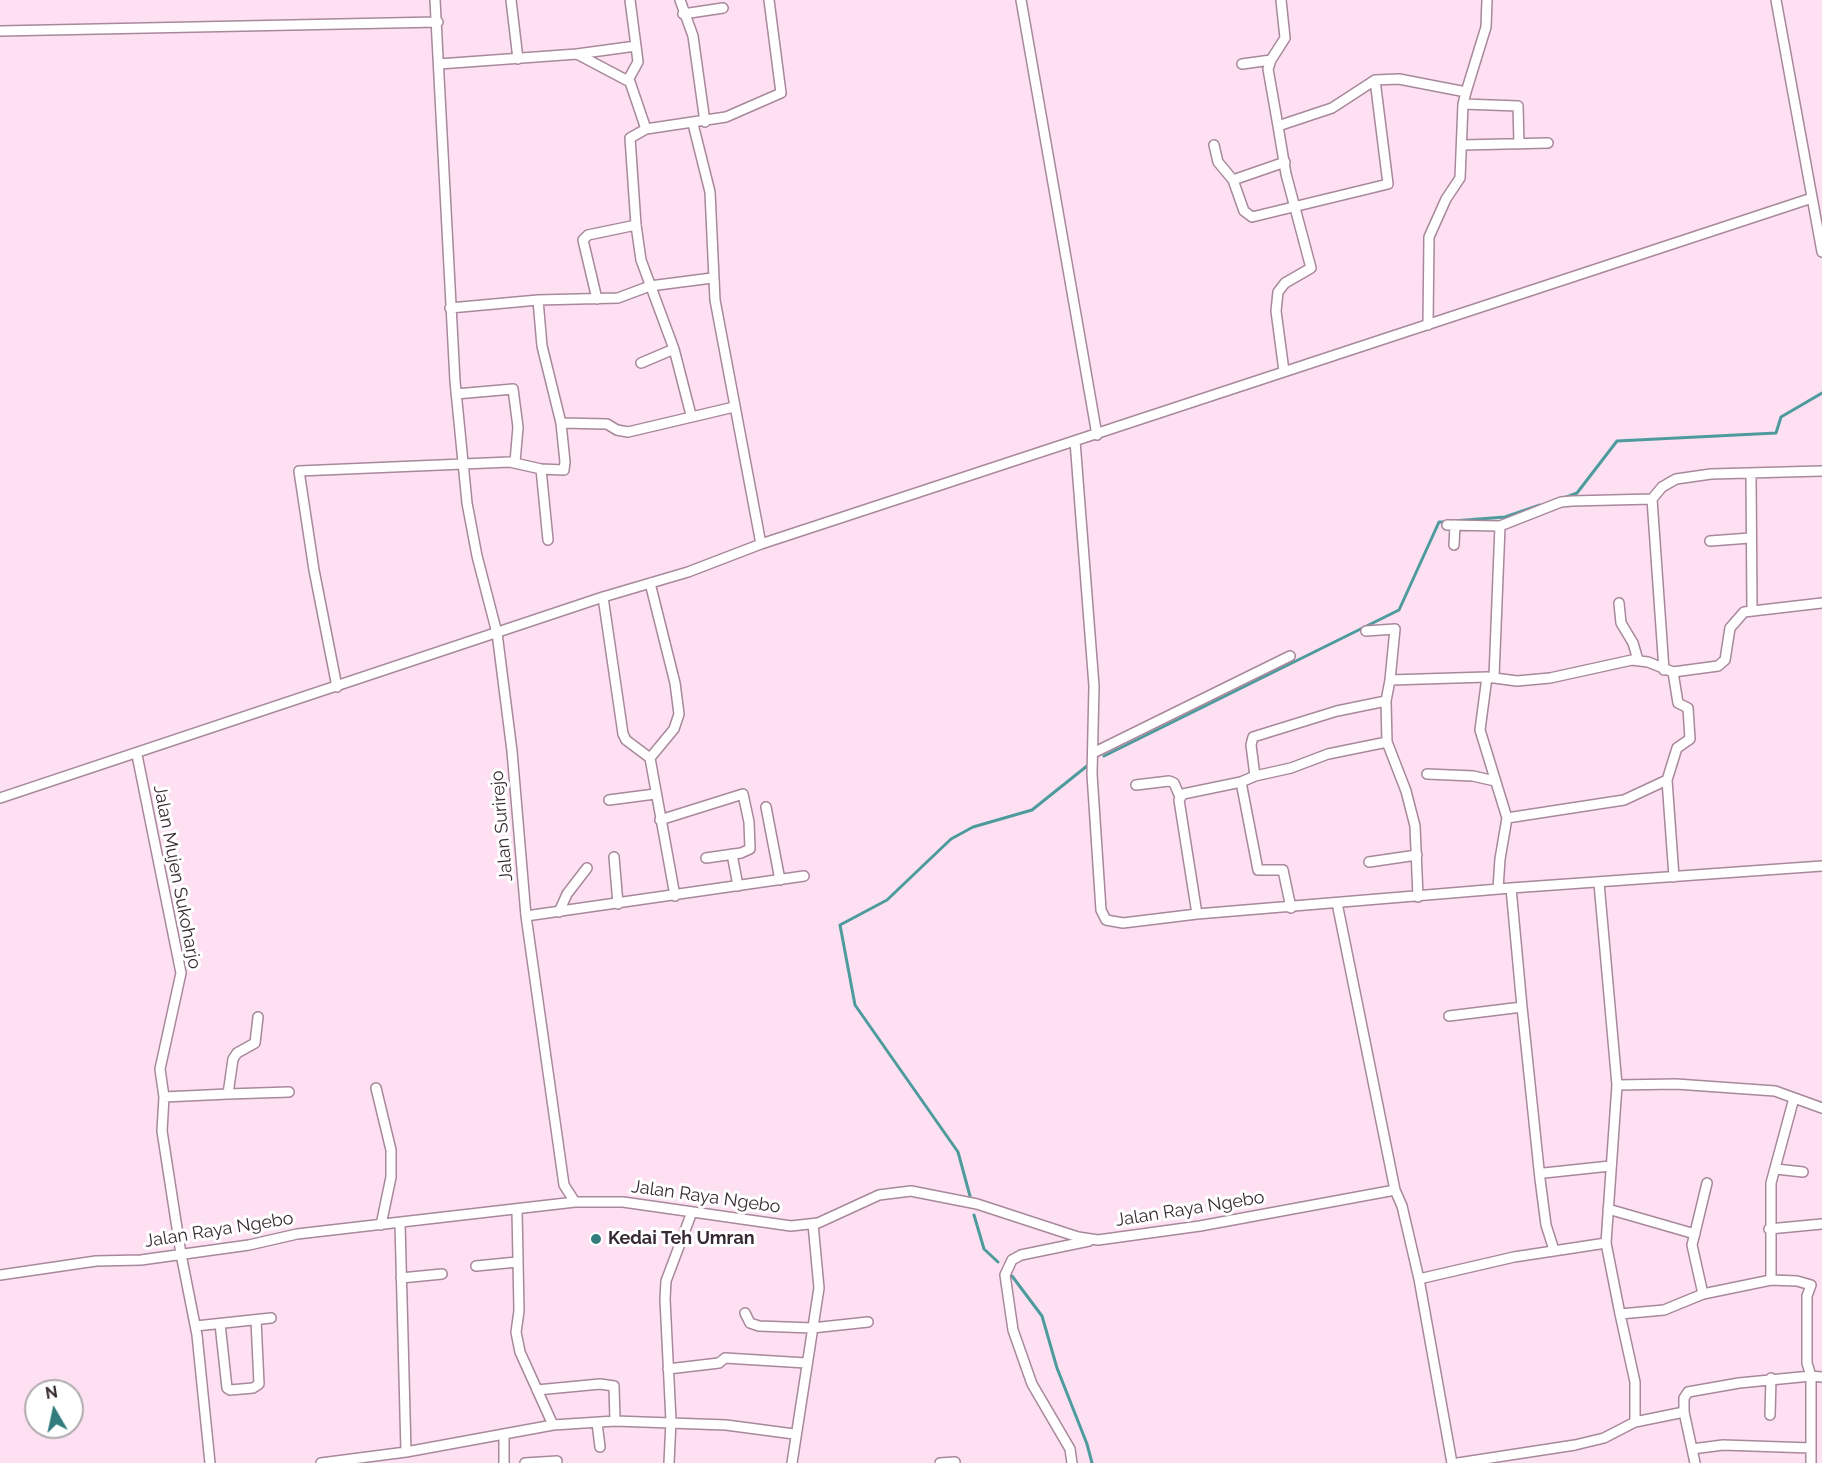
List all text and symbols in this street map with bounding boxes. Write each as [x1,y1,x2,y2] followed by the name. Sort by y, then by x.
[486,770,518,882] street label: Jalan Surirejo
[149,783,205,971] street label: Jalan Mujen Sukoharjo
[630,1176,782,1218] street label: Jalan Raya Ngebo
[1114,1187,1266,1231] street label: Jalan Raya Ngebo
[143,1208,295,1252] street label: Jalan Raya Ngebo
[608,1228,755,1250] place label: Kedai Teh Umran
[589,1232,603,1246] marker: Kedai Teh Umran
[24,1379,84,1439] north arrow
[44,1382,59,1403] text: N

